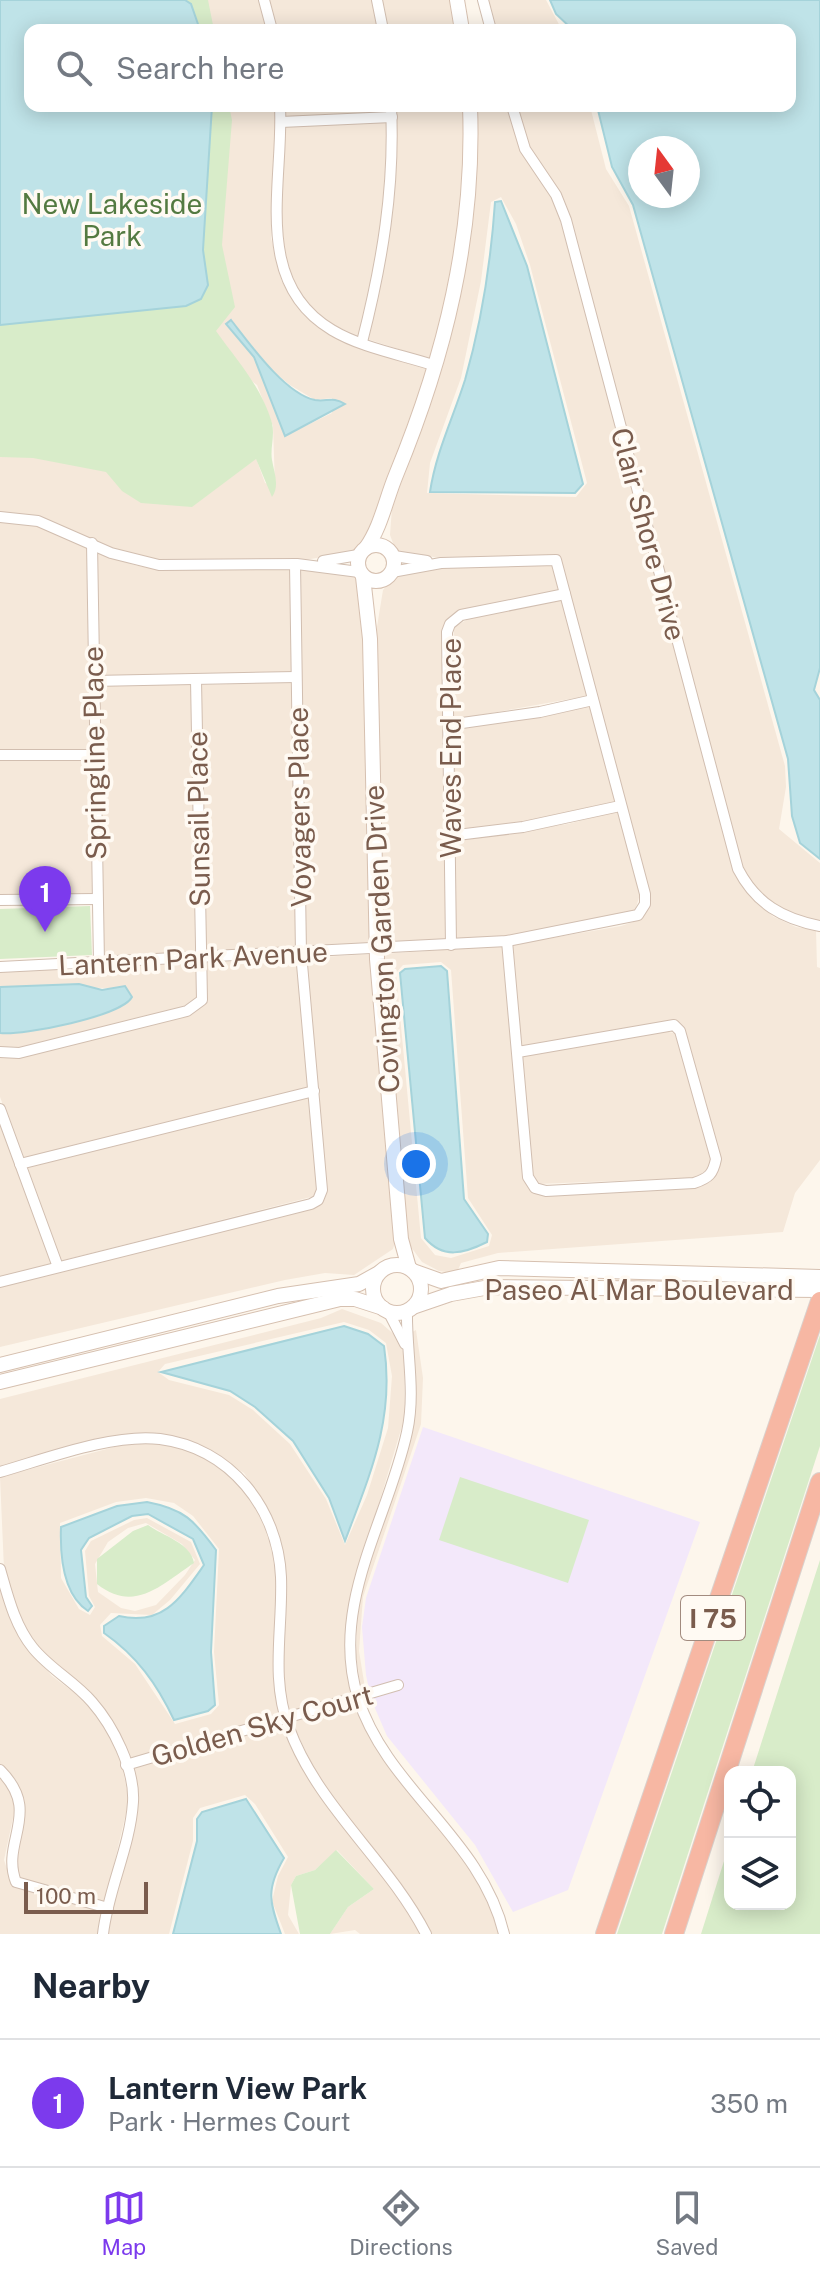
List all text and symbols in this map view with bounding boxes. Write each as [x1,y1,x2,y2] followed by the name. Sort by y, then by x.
[24,24,796,112] search box
[52,46,96,90] icon: search
[116,50,284,86] text: Search here
[628,136,700,208] north arrow
[22,187,202,252] park label: New Lakeside Park
[605,424,693,644] street label: Clair Shore Drive
[434,638,467,858] street label: Waves End Place
[76,646,112,860] street label: Springline Place
[281,706,317,908] street label: Voyagers Place
[180,731,216,907] street label: Sunsail Place
[356,784,406,1094] street label: Covington Garden Drive
[19,866,71,932] pin: 1
[57,934,329,982] street label: Lantern Park Avenue
[396,1144,436,1184] your location
[484,1273,794,1306] street label: Paseo Al Mar Boulevard
[681,1596,745,1640] road number: I 75
[147,1678,377,1772] street label: Golden Sky Court
[724,1766,796,1910] map controls
[724,1766,796,1838] button: locate
[724,1838,796,1910] button: layers
[24,1878,148,1914] scale bar
[36,1883,96,1909] text: 100 m
[32,1966,150,2006] text: Nearby
[108,2070,367,2106] text: Lantern View Park
[52,2088,64,2119] text: 1
[710,2088,788,2119] text: 350 m
[108,2106,351,2137] text: Park · Hermes Court
[102,2186,146,2260] tab: Map
[349,2186,453,2260] tab: Directions
[656,2186,718,2260] tab: Saved

